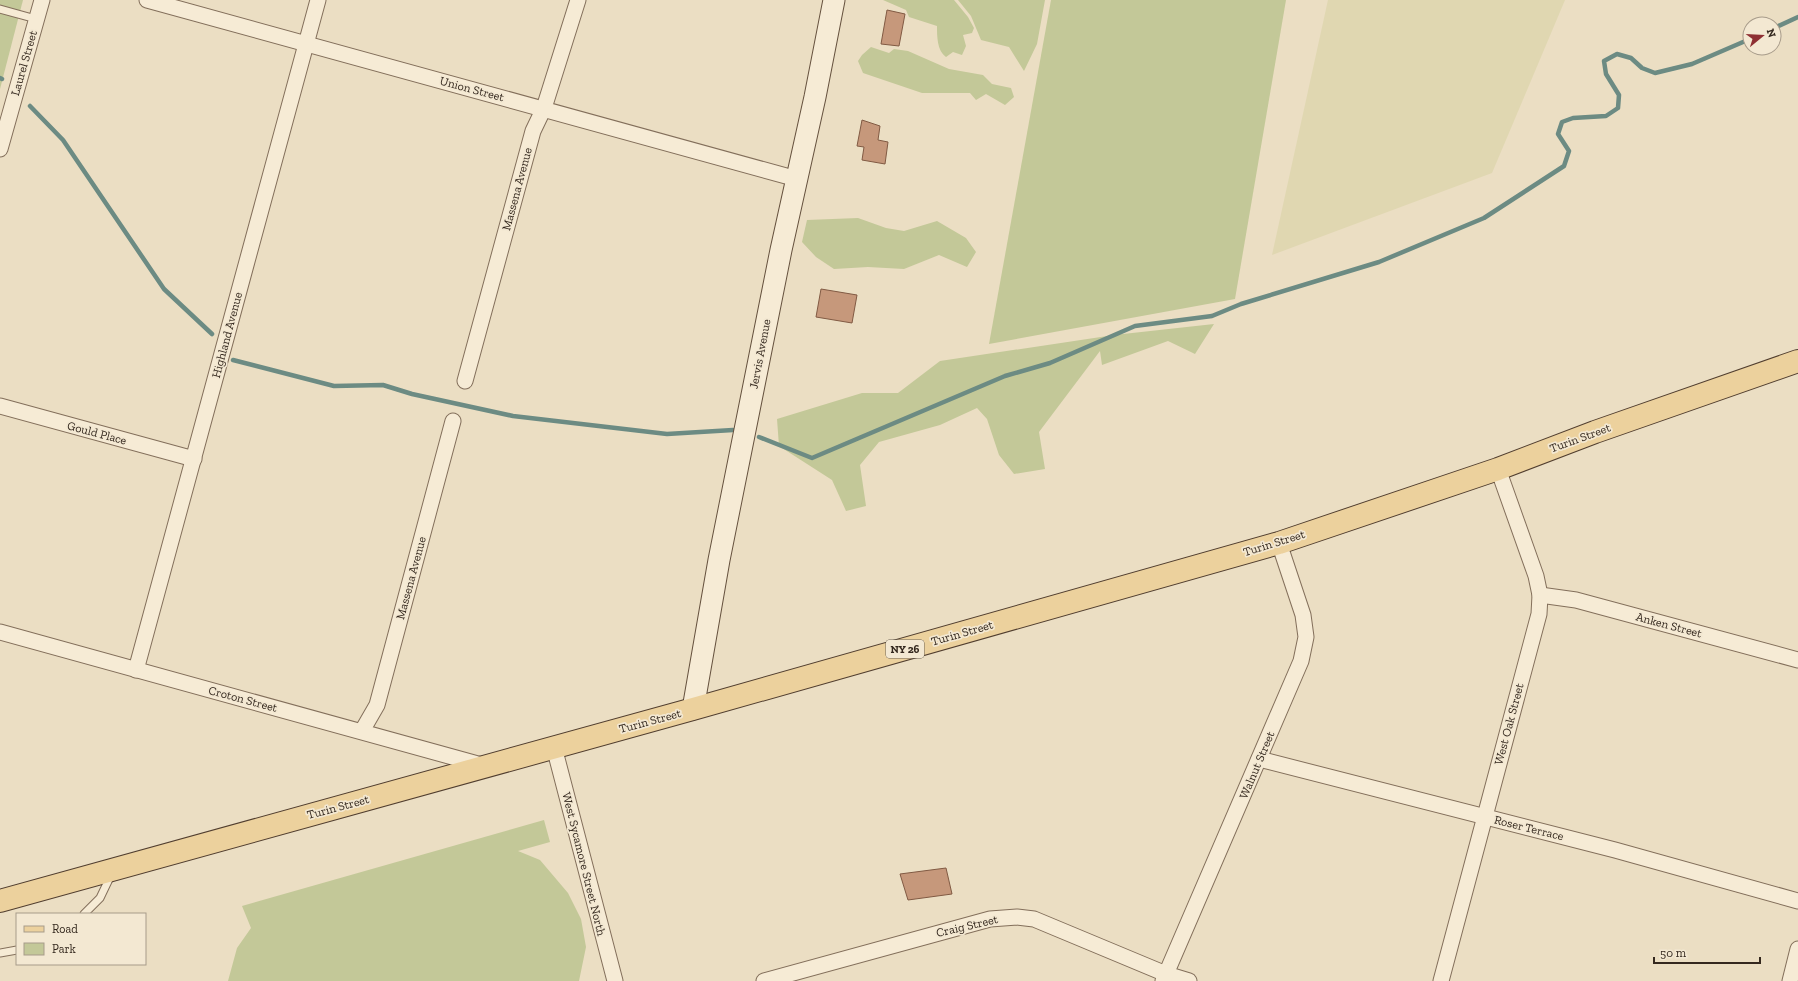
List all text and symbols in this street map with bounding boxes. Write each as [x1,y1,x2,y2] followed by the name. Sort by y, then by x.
[1742,16,1782,56] north arrow
[1764,27,1779,40] text: N
[8,28,40,97] street label: Laurel Street
[438,74,506,104] street label: Union Street
[499,146,535,232] street label: Massena Avenue
[209,290,245,380] street label: Highland Avenue
[746,317,774,390] street label: Jervis Avenue
[66,418,128,448] street label: Gould Place
[1548,420,1613,455] street label: Turin Street
[1241,527,1307,559] street label: Turin Street
[393,535,429,621] street label: Massena Avenue
[1635,609,1704,641] street label: Anken Street
[929,617,995,649] street label: Turin Street
[886,640,924,658] road number: NY 26
[1491,681,1527,766] street label: West Oak Street
[207,683,280,715] street label: Croton Street
[617,706,683,736] street label: Turin Street
[1236,729,1278,801] street label: Walnut Street
[559,791,609,938] street label: West Sycamore Street North
[305,792,371,822] street label: Turin Street
[1493,813,1566,843] street label: Roser Terrace
[935,912,1000,940] street label: Craig Street
[16,913,146,965] legend
[52,922,78,936] text: Road
[1654,939,1760,965] scale bar
[52,942,77,956] text: Park
[1660,946,1687,960] text: 50 m

